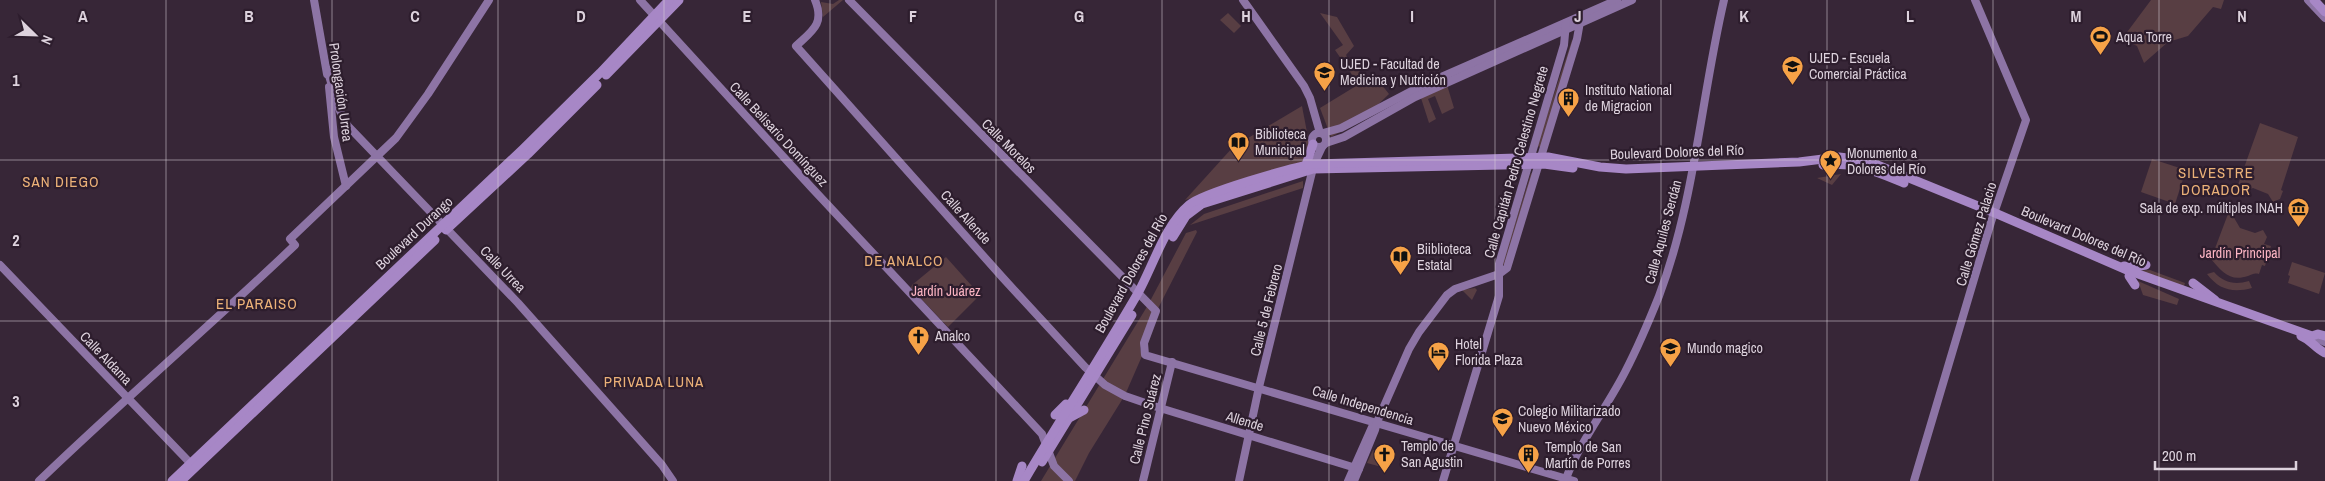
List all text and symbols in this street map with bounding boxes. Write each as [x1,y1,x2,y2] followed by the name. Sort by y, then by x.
[78,5,88,27] text: A
[244,5,254,27] text: B
[410,5,420,27] text: C
[576,5,586,27] text: D
[743,5,752,27] text: E
[909,5,917,27] text: F
[1074,5,1084,27] text: G
[1241,5,1251,27] text: H
[1410,5,1414,27] text: I
[1574,5,1582,27] text: J
[1739,5,1749,27] text: K
[1906,5,1914,27] text: L
[2071,5,2082,27] text: M
[2237,5,2247,27] text: N
[10,10,60,60] north arrow
[2088,25,2112,56] sports icon: Aqua Torre
[2115,28,2172,46] place label: Aqua Torre
[37,33,57,47] text: N
[325,41,357,143] street label: Prolongación Urrea
[1809,49,1907,83] place label: UJED - Escuela Comercial Práctica
[1781,54,1805,85] school or university icon: UJED - Escuela Comercial Práctica
[1340,55,1446,89] place label: UJED - Facultad de Medicina y Nutrición
[1312,60,1336,91] school or university icon: UJED - Facultad de Medicina y Nutrición
[1480,64,1552,260] street label: Calle Capitán Pedro Celestino Negrete
[12,69,20,91] text: 1
[726,78,832,190] street label: Calle Belisario Domínguez
[1585,81,1672,115] place label: Instituto National de Migracion
[1557,86,1581,117] building icon: Instituto National de Migracion
[978,115,1040,177] street label: Calle Morelos
[1255,125,1307,159] place label: Biblioteca Municipal
[1227,130,1251,161] library icon: Biblioteca Municipal
[1610,141,1744,163] street label: Boulevard Dolores del Río
[1847,144,1926,178] place label: Monumento a Dolores del Río
[1819,149,1843,180] place icon: Monumento a Dolores del Río
[2178,162,2254,200] district label: SILVESTRE DORADOR
[22,171,100,192] district label: SAN DIEGO
[1640,178,1686,286] street label: Calle Aquiles Serdán
[1952,180,2000,288] street label: Calle Gómez Palacio
[937,186,995,248] street label: Calle Allende
[372,193,456,273] street label: Boulevard Durango
[2287,196,2311,227] museum icon: Sala de exp. múltiples INAH
[2139,199,2283,217] place label: Sala de exp. múltiples INAH
[2019,202,2149,270] street label: Boulevard Dolores del Río
[1091,210,1171,336] street label: Boulevard Dolores del Río
[12,229,20,251] text: 2
[1417,240,1472,274] place label: Biiblioteca Estatal
[476,242,530,297] street label: Calle Urrea
[2200,244,2280,262] park label: Jardín Principal
[1389,245,1413,276] library icon: Biiblioteca Estatal
[864,250,944,271] district label: DE ANALCO
[1246,262,1286,358] street label: Calle 5 de Febrero
[911,282,981,300] park label: Jardín Juárez
[216,293,298,314] district label: EL PARAISO
[907,324,931,355] church icon: Analco
[76,327,136,389] street label: Calle Aldama
[934,327,970,345] place label: Analco
[1455,335,1523,369] place label: Hotel Florida Plaza
[1659,336,1683,367] school or university icon: Mundo magico
[1687,339,1763,357] place label: Mundo magico
[1427,340,1451,371] hotel icon: Hotel Florida Plaza
[604,371,704,392] district label: PRIVADA LUNA
[1125,372,1165,466] street label: Calle Pino Suárez
[1310,381,1417,429] street label: Calle Independencia
[12,390,20,412] text: 3
[1518,402,1621,436] place label: Colegio Militarizado Nuevo México
[1223,407,1266,435] street label: Allende
[1490,407,1514,438] school or university icon: Colegio Militarizado Nuevo México
[1401,437,1463,471] place label: Templo de San Agustin
[1545,438,1631,472] place label: Templo de San Martín de Porres
[2155,438,2296,470] scale bar
[1373,442,1397,473] church icon: Templo de San Agustin
[1517,443,1541,474] building icon: Templo de San Martín de Porres
[2162,445,2196,466] text: 200 m

